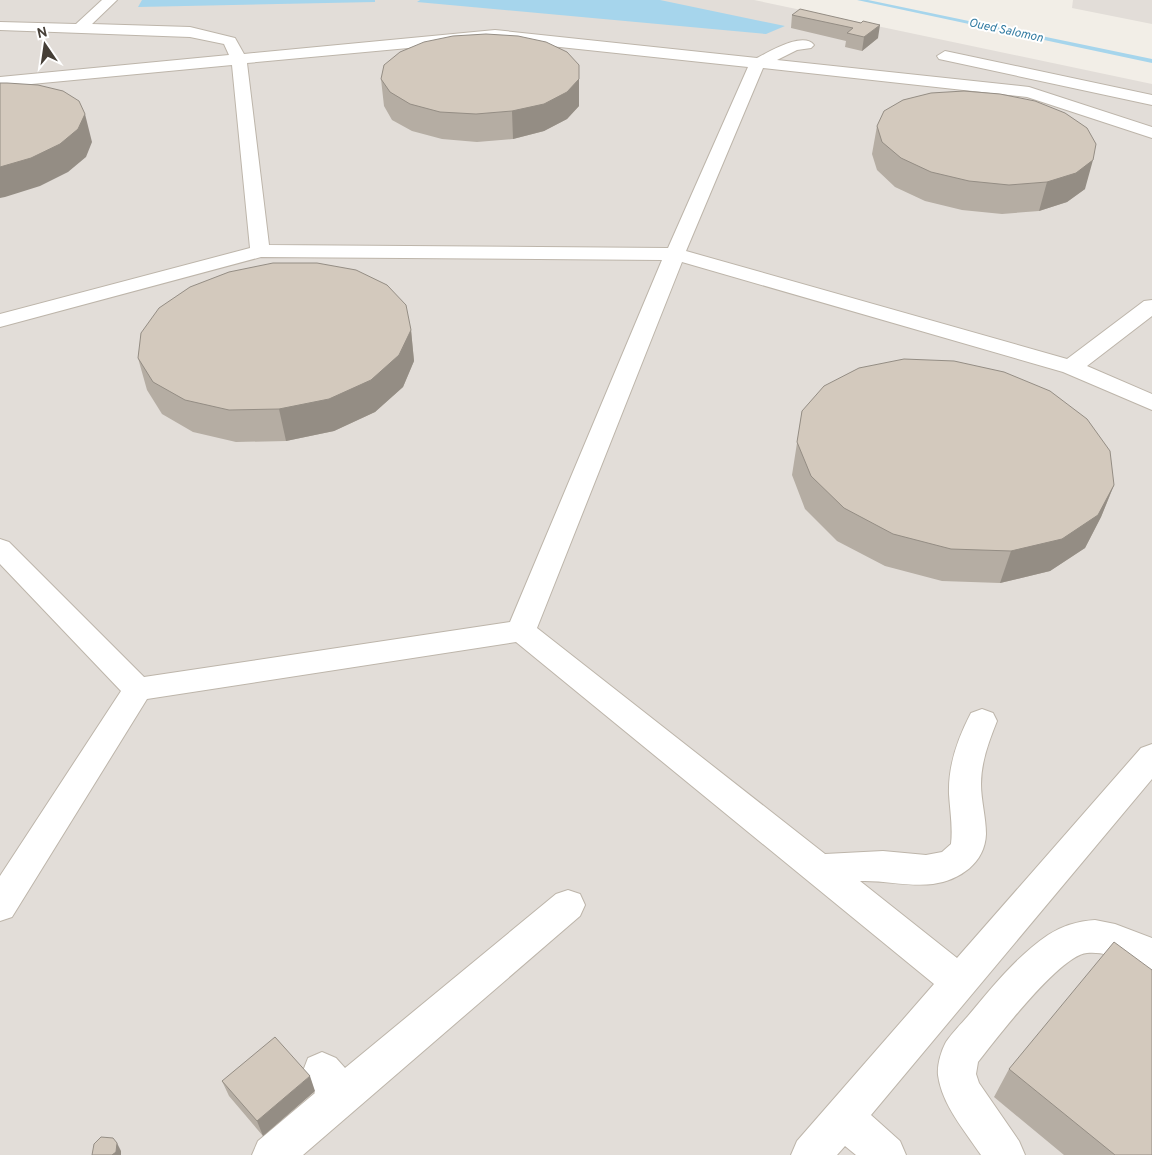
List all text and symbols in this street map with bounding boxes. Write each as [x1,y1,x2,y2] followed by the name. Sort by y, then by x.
[967,15,1045,47] water label: Oued Salomon
[20,20,70,70] north arrow
[36,24,49,43] text: N

